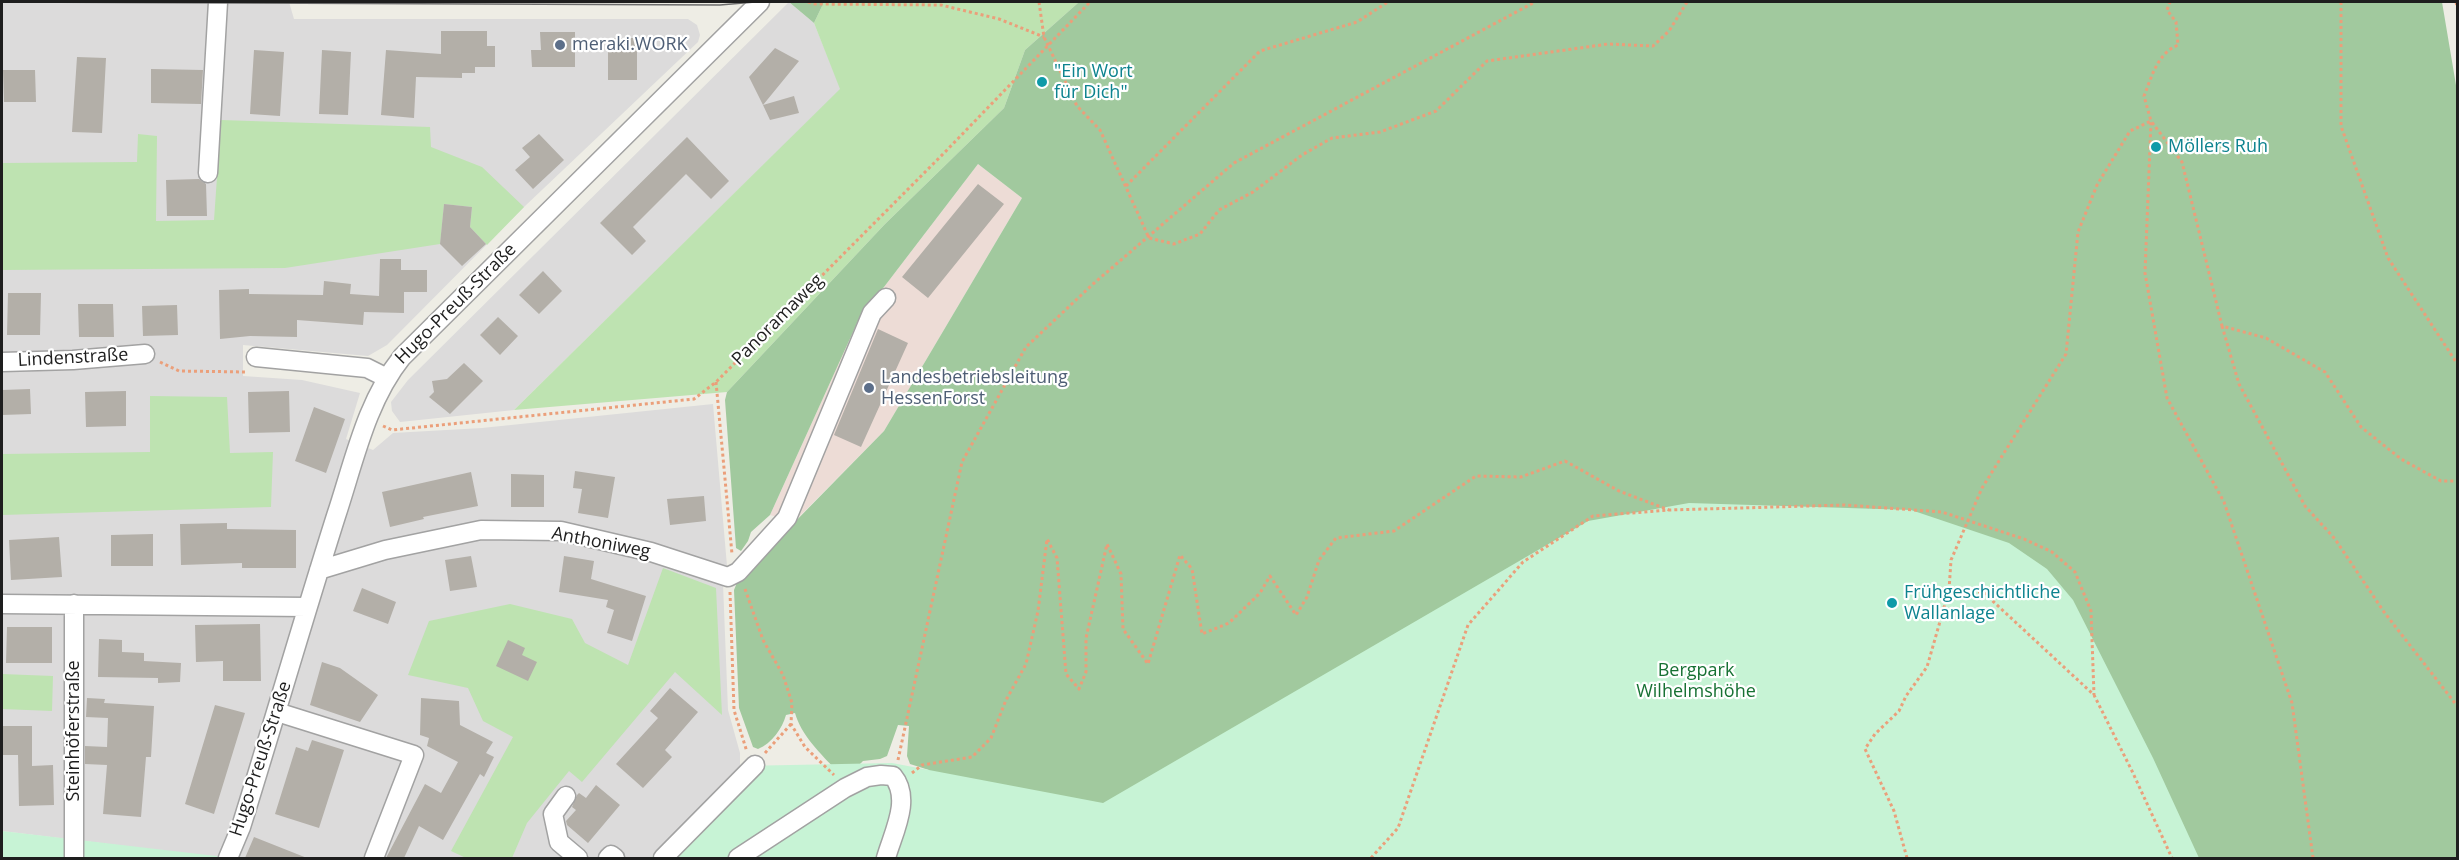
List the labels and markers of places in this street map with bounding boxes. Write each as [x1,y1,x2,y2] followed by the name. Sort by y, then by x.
[572,34,688,56] place label: meraki.WORK
[553,38,567,52] marker: meraki.WORK
[1054,61,1133,104] place label: "Ein Wort für Dich"
[1035,75,1049,89] marker: "Ein Wort für Dich"
[2168,136,2268,158] place label: Möllers Ruh
[2149,140,2163,154] marker: Möllers Ruh
[881,367,1068,410] place label: Landesbetriebsleitung HessenForst
[862,381,876,395] marker: Landesbetriebsleitung HessenForst
[1904,582,2060,624] place label: Frühgeschichtliche Wallanlage
[1885,596,1899,610] marker: Frühgeschichtliche Wallanlage

